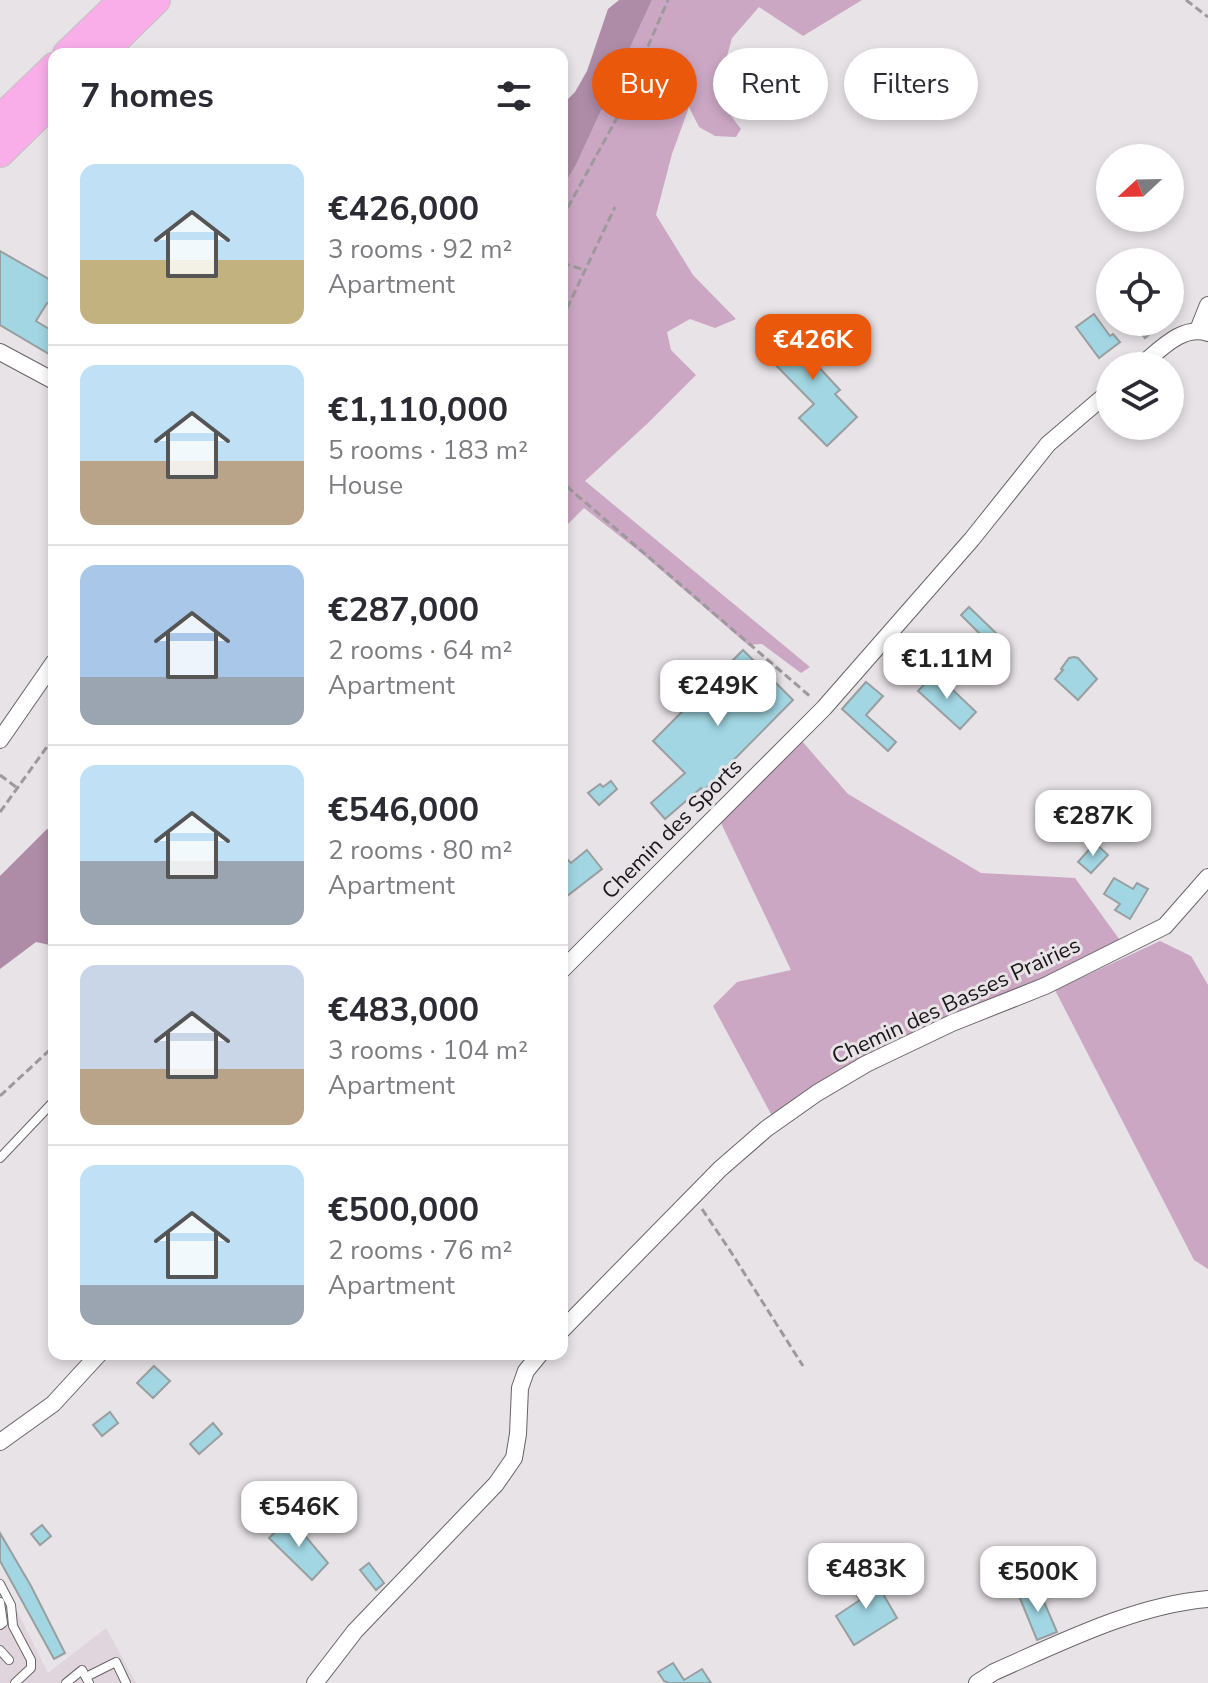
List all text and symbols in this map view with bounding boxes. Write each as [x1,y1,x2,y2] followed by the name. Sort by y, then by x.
[592,48,697,120] chip: Buy
[713,48,828,120] chip: Rent
[844,48,978,120] chip: Filters
[80,73,214,119] text: 7 homes
[492,74,536,118] icon: filters
[1096,144,1184,232] north arrow
[1096,144,1184,440] map controls
[328,186,479,232] text: €426,000
[144,196,240,292] icon: home
[328,232,512,267] text: 3 rooms · 92 m²
[1096,248,1184,336] button: locate
[328,267,455,302] text: Apartment
[757,314,869,382] pin: €426K
[773,322,853,357] text: €426K
[1096,352,1184,440] button: layers
[328,387,508,433] text: €1,110,000
[144,397,240,493] icon: home
[328,433,528,468] text: 5 rooms · 183 m²
[328,468,403,503] text: House
[328,587,479,633] text: €287,000
[144,597,240,693] icon: home
[328,633,512,668] text: 2 rooms · 64 m²
[882,633,1012,701] pin: €1.11M
[901,641,993,676] text: €1.11M
[662,660,774,728] pin: €249K
[328,668,455,703] text: Apartment
[678,668,758,703] text: €249K
[595,752,749,906] street label: Chemin des Sports
[328,787,479,833] text: €546,000
[1037,790,1149,858] pin: €287K
[144,797,240,893] icon: home
[1053,798,1133,833] text: €287K
[328,833,512,868] text: 2 rooms · 80 m²
[328,868,455,903] text: Apartment
[827,930,1085,1072] street label: Chemin des Basses Prairies
[328,987,479,1033] text: €483,000
[144,997,240,1093] icon: home
[328,1033,528,1068] text: 3 rooms · 104 m²
[328,1068,455,1103] text: Apartment
[328,1187,479,1233] text: €500,000
[144,1197,240,1293] icon: home
[328,1233,512,1268] text: 2 rooms · 76 m²
[328,1268,455,1303] text: Apartment
[243,1481,355,1549] pin: €546K
[259,1489,339,1524] text: €546K
[810,1543,922,1611] pin: €483K
[982,1546,1094,1614] pin: €500K
[826,1551,906,1586] text: €483K
[998,1554,1078,1589] text: €500K

